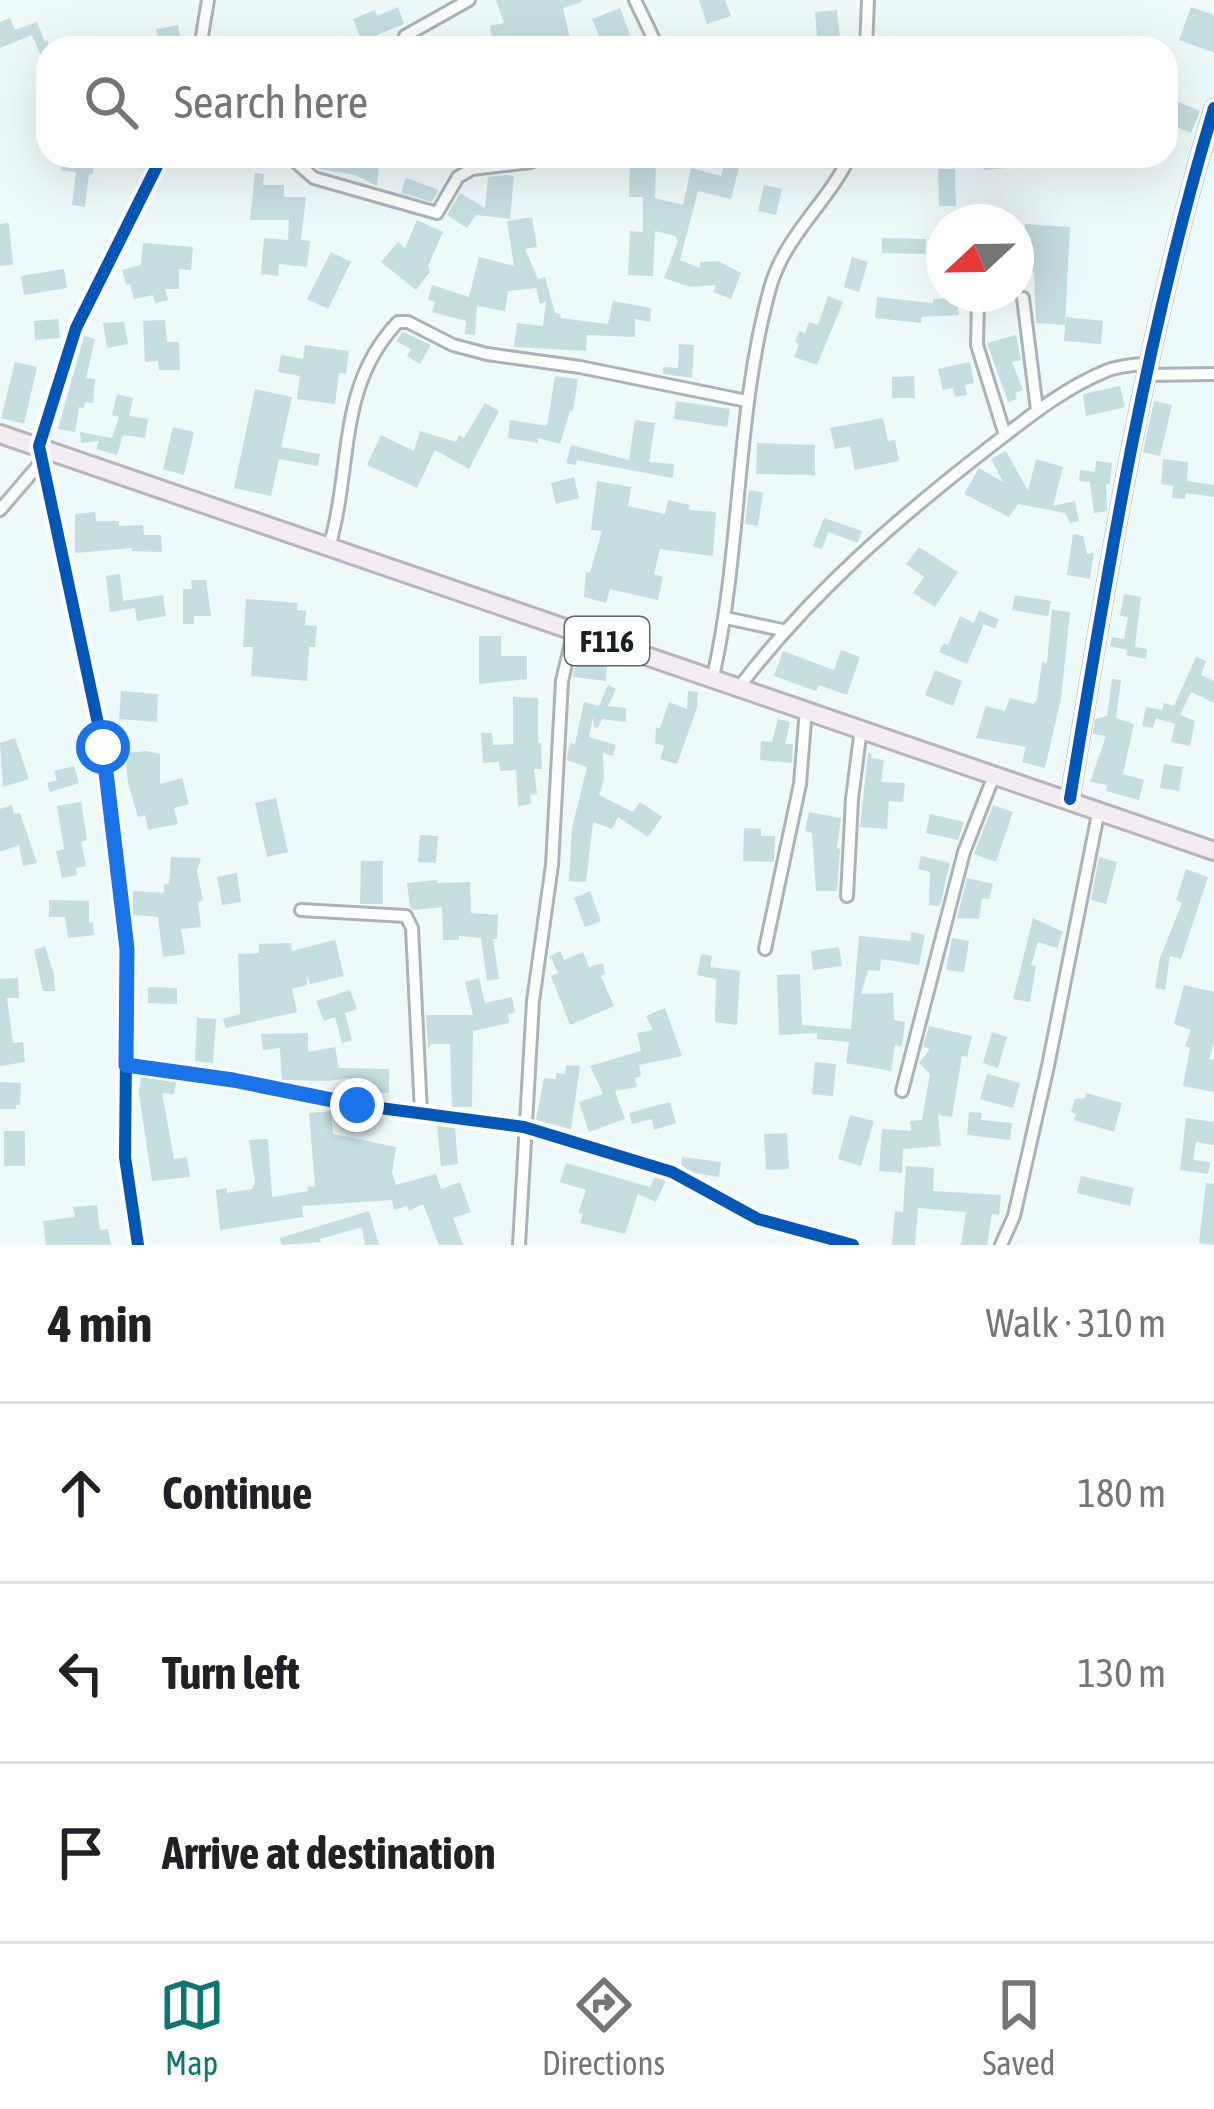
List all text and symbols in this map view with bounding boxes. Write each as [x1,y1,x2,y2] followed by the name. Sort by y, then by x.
[36,36,1178,168] search box
[78,69,144,135] icon: search
[174,76,368,128] text: Search here
[926,204,1034,312] north arrow
[565,617,649,665] road number: F116
[76,720,130,774] route start
[330,1078,384,1132] route end
[48,1294,152,1353] text: 4 min
[986,1301,1166,1345] text: Walk · 310 m
[48,1460,114,1526] icon: ahead
[162,1467,313,1519] text: Continue
[1078,1471,1166,1515] text: 180 m
[48,1640,114,1706] icon: left
[162,1647,300,1699] text: Turn left
[1078,1651,1166,1695] text: 130 m
[48,1820,114,1886] icon: arrive
[162,1827,496,1879] text: Arrive at destination
[159,1972,225,2082] tab: Map
[542,1972,665,2082] tab: Directions
[982,1972,1055,2082] tab: Saved

